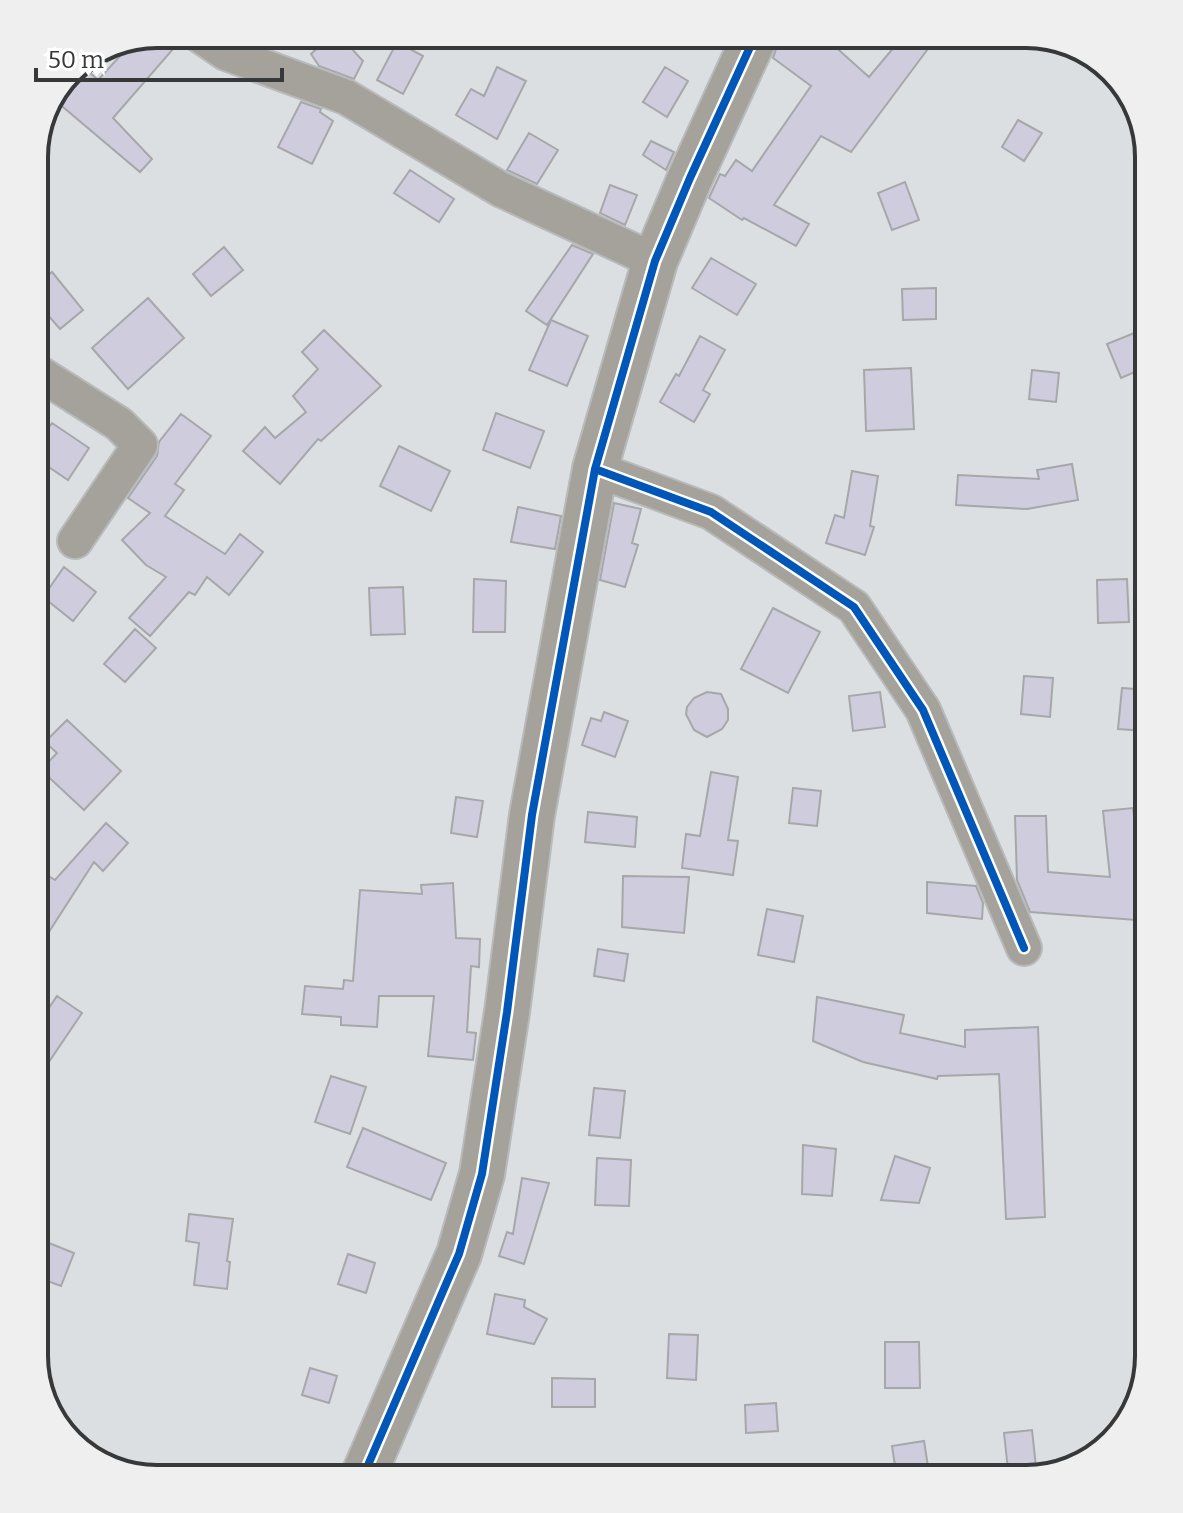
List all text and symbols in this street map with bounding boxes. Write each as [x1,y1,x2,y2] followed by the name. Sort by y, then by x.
[36,32,282,82] scale bar
[48,46,104,74] text: 50 m

